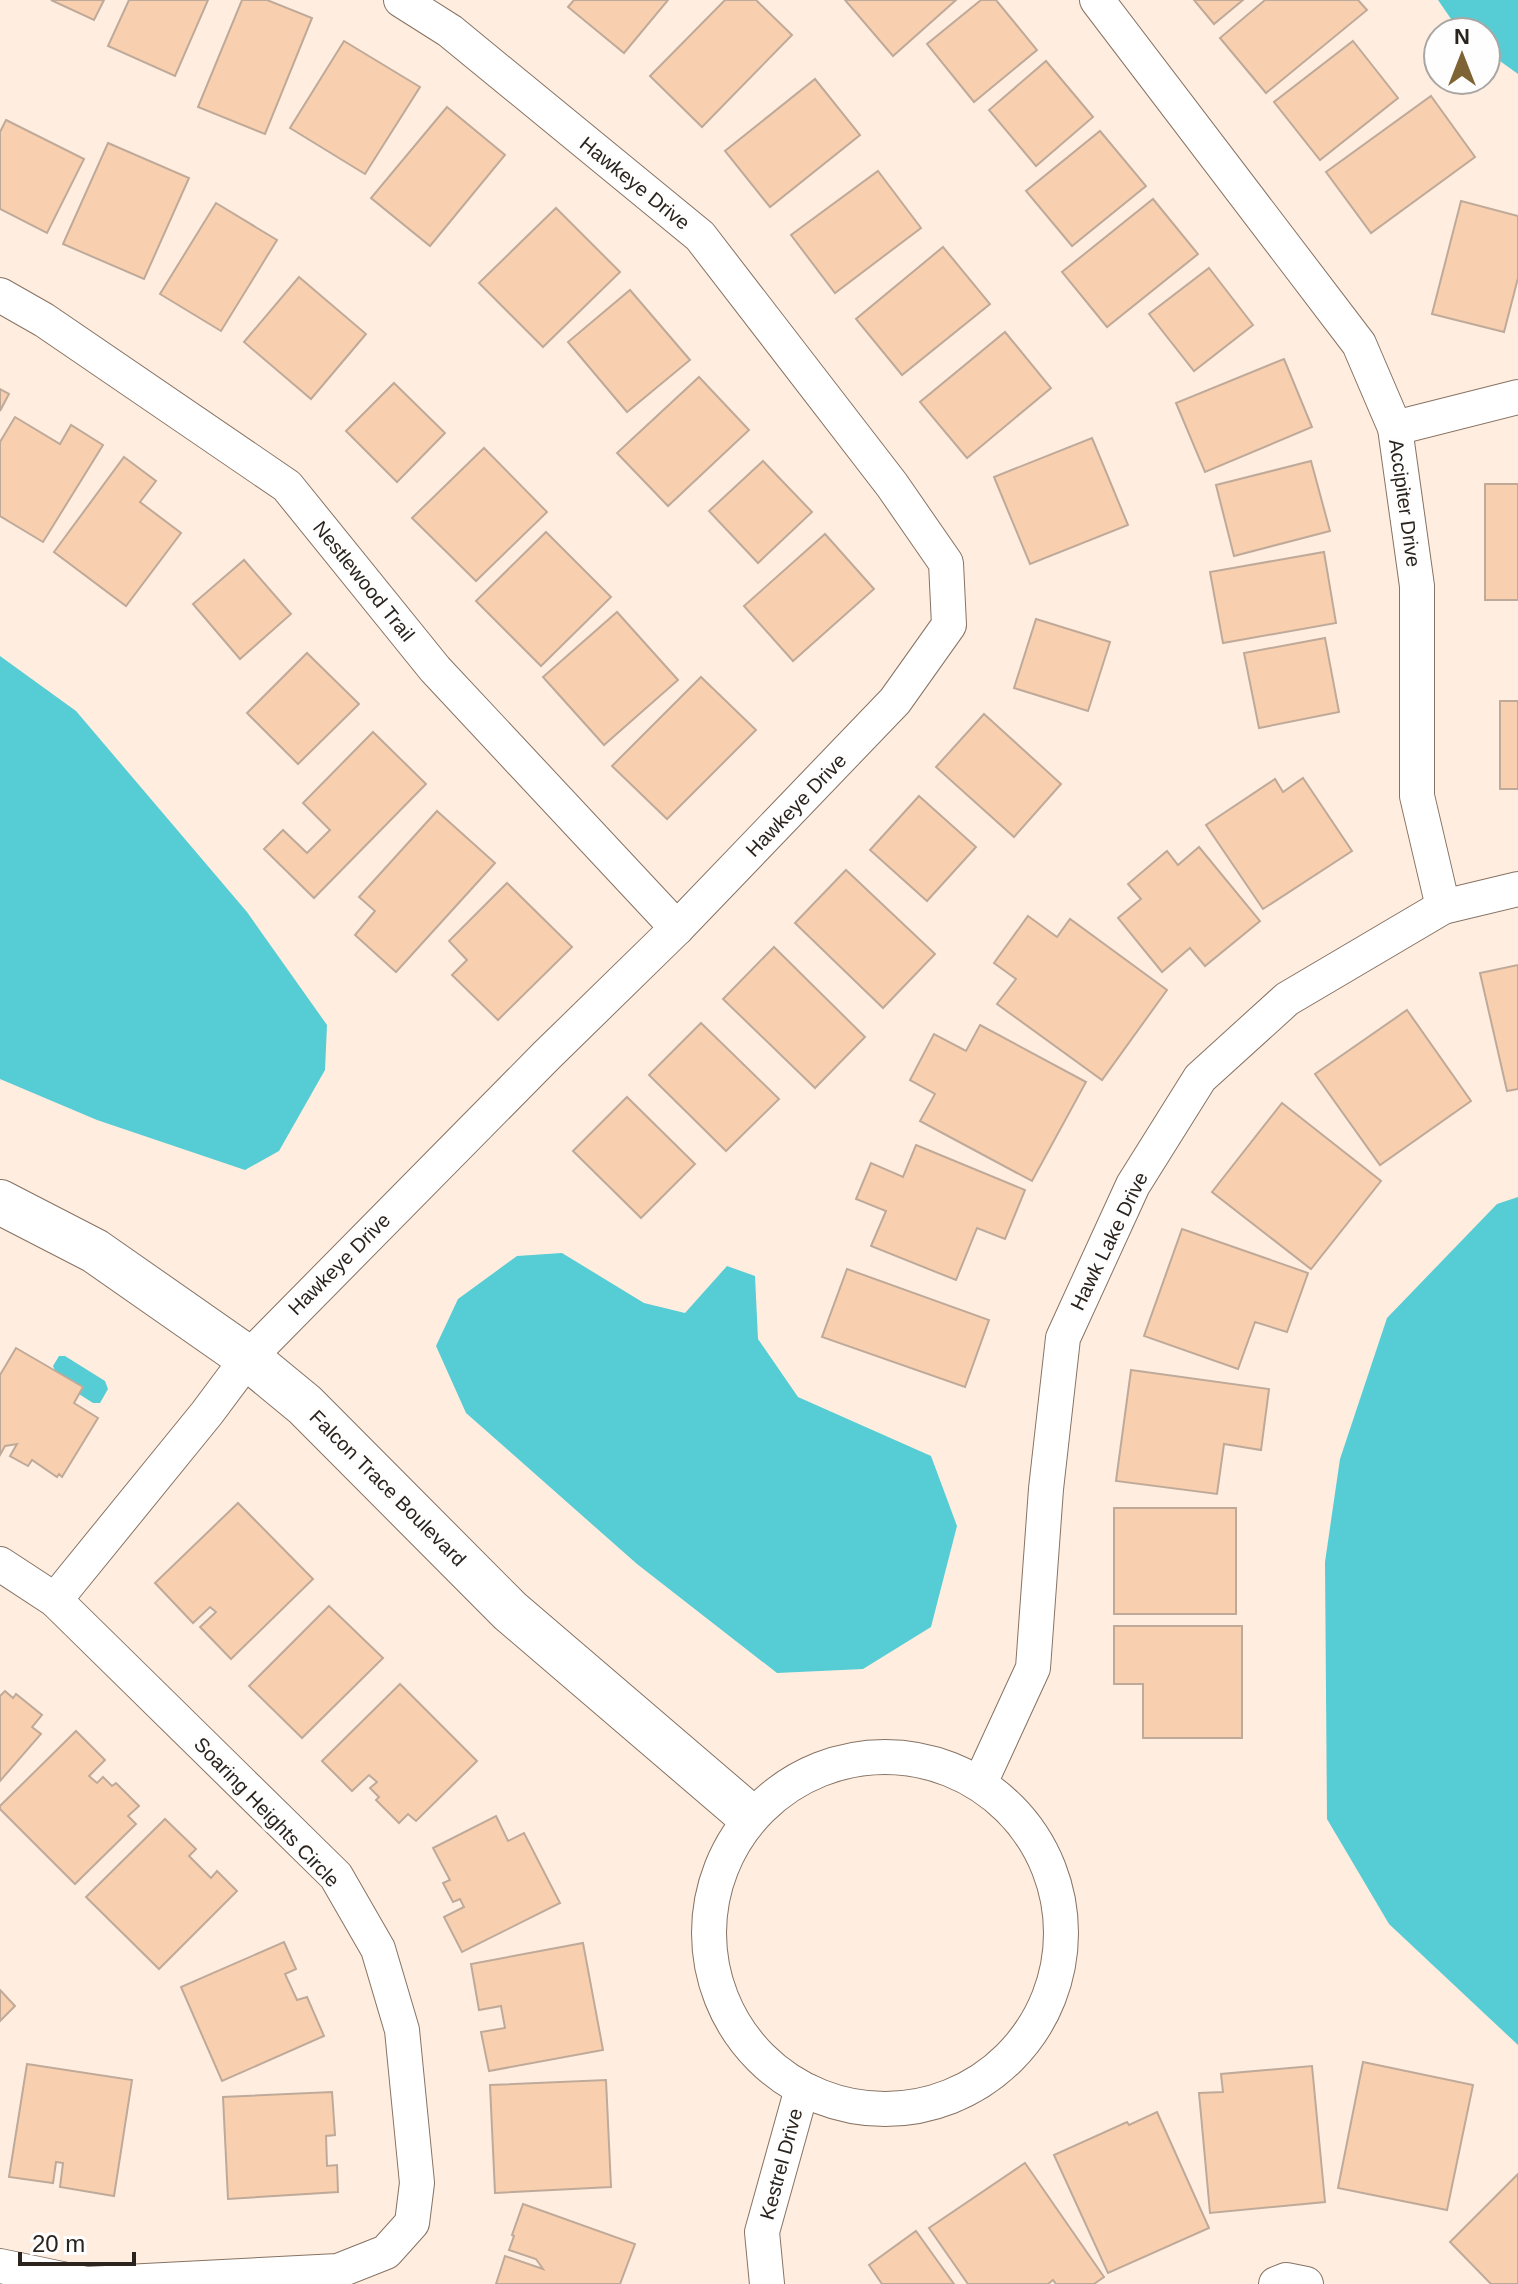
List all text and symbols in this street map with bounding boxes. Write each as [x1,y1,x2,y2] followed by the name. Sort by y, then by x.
[1422,16,1502,96] north arrow
[1454,24,1470,49] text: N
[576,132,694,234] street label: Hawkeye Drive
[1385,438,1425,568] street label: Accipiter Drive
[309,517,419,645] street label: Nestlewood Trail
[741,749,851,861] street label: Hawkeye Drive
[1066,1168,1152,1314] street label: Hawk Lake Drive
[284,1209,394,1319] street label: Hawkeye Drive
[306,1406,470,1570] street label: Falcon Trace Boulevard
[190,1733,344,1891] street label: Soaring Heights Circle
[756,2106,806,2222] street label: Kestrel Drive
[20,2216,134,2266] scale bar
[32,2230,85,2257] text: 20 m

